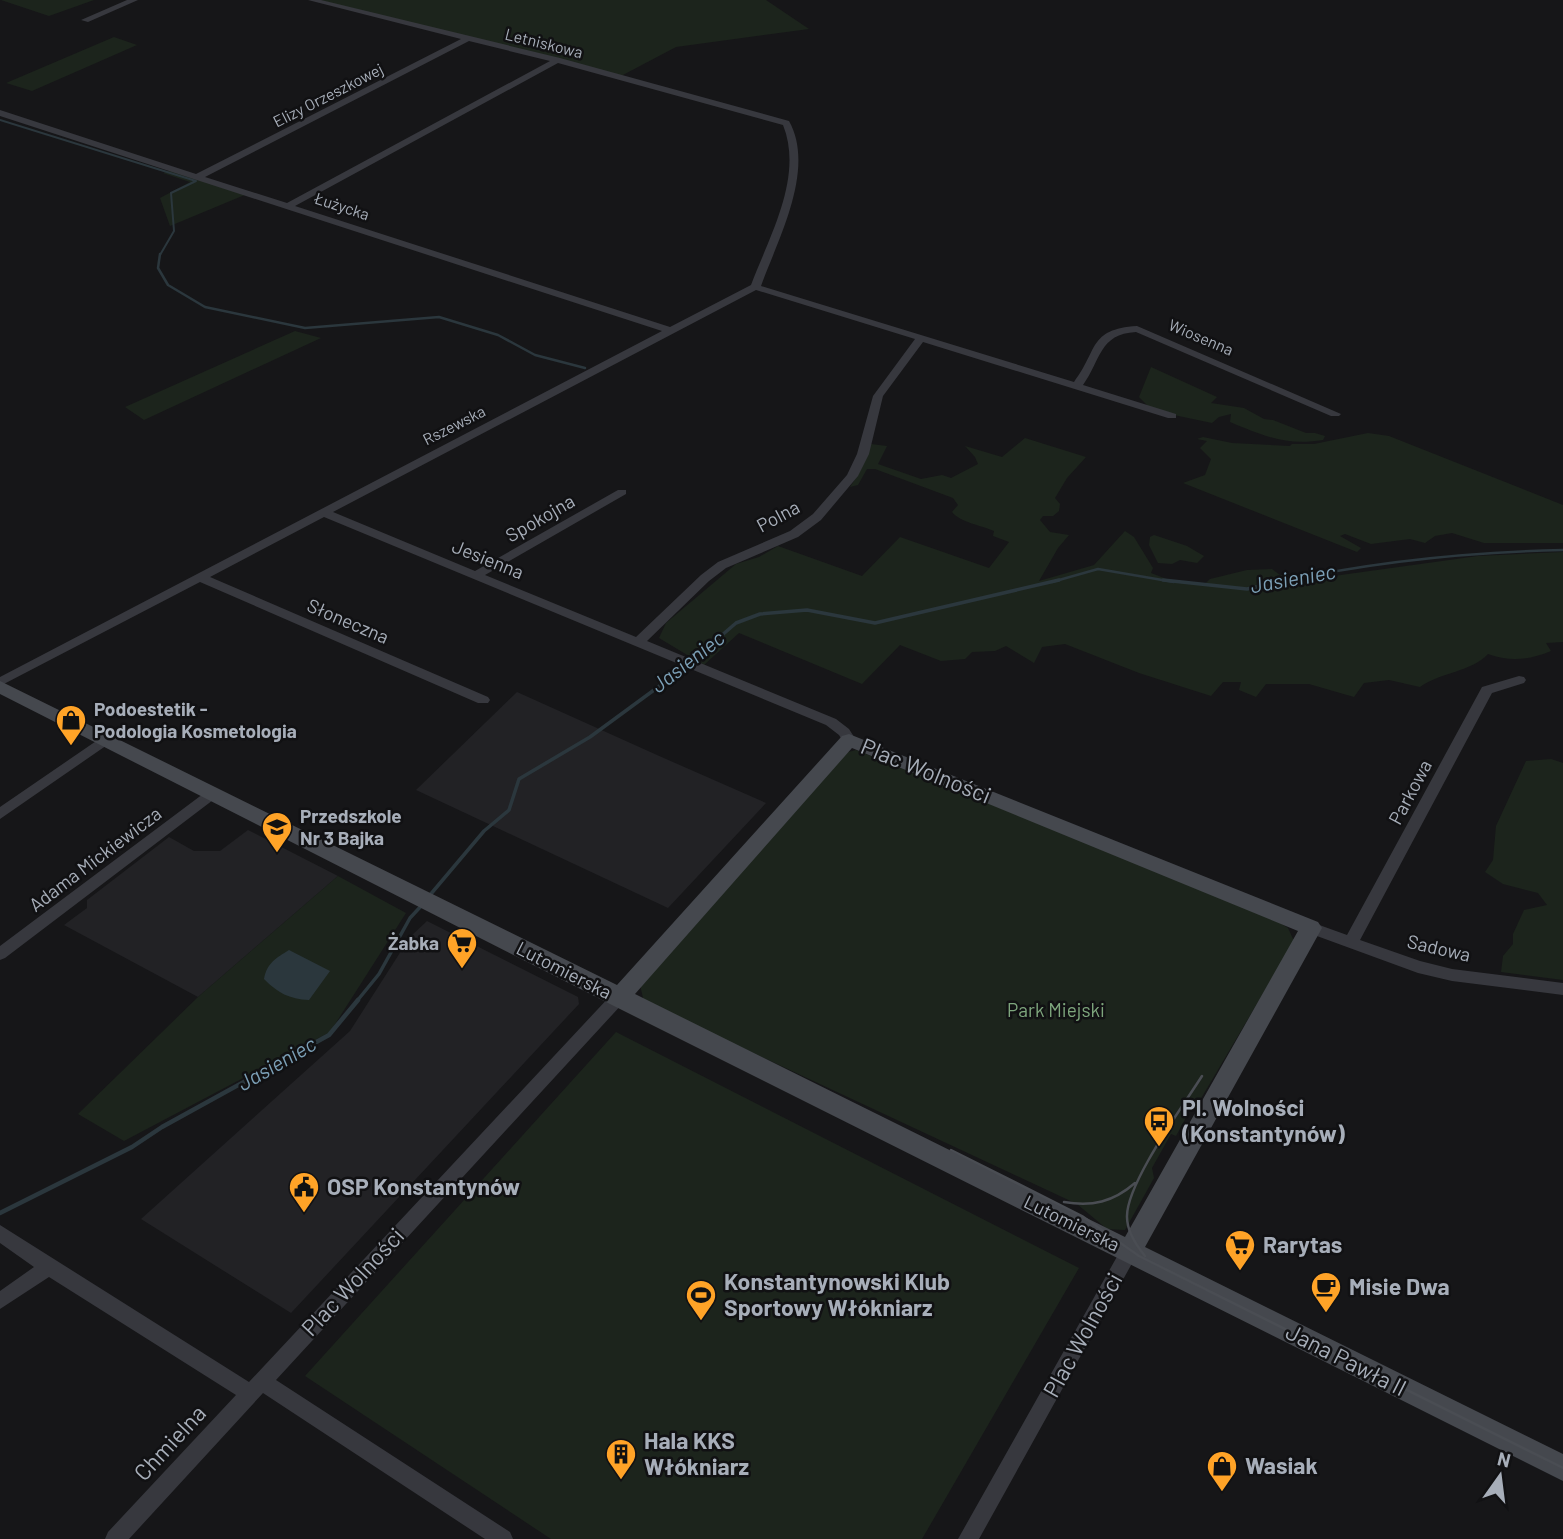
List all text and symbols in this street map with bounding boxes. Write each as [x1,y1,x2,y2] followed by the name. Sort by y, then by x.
[503,24,585,61] street label: Letniskowa
[270,59,386,131] street label: Elizy Orzeszkowej
[311,187,372,223] street label: Łużycka
[1166,314,1236,359] street label: Wiosenna
[419,401,488,448] street label: Rszewska
[501,489,578,547] street label: Spokojna
[752,495,803,536] street label: Polna
[449,534,527,583] street label: Jesienna
[1248,558,1338,597] water label: Jasieniec
[304,593,393,648] street label: Słoneczna
[645,624,729,697] water label: Jasieniec
[94,697,297,742] place label: Podoestetik - Podologia Kosmetologia
[54,703,88,747] shop icon: Podoestetik - Podologia Kosmetologia
[857,731,996,809] street label: Plac Wolności
[1383,755,1436,828] street label: Parkowa
[24,801,165,916] street label: Adama Mickiewicza
[300,804,402,849] place label: Przedszkole Nr 3 Bajka
[260,810,294,854] school or university icon: Przedszkole Nr 3 Bajka
[445,926,479,970] supermarket icon: Żabka
[1405,929,1473,966] street label: Sadowa
[388,931,439,954] place label: Żabka
[513,936,616,1003] street label: Lutomierska
[1007,998,1105,1021] park label: Park Miejski
[233,1030,320,1095] water label: Jasieniec
[1181,1093,1345,1147] place label: Pl. Wolności (Konstantynów)
[1142,1104,1176,1148] bus stop icon: Pl. Wolności (Konstantynów)
[287,1170,321,1214] public building icon: OSP Konstantynów
[327,1172,520,1200] place label: OSP Konstantynów
[1021,1189,1124,1256] street label: Lutomierska
[295,1221,410,1341] street label: Plac Wolności
[1223,1228,1257,1272] supermarket icon: Rarytas
[1263,1230,1342,1258] place label: Rarytas
[724,1267,950,1321] place label: Konstantynowski Klub Sportowy Włókniarz
[1036,1267,1128,1402] street label: Plac Wolności
[1309,1270,1343,1314] cafe icon: Misie Dwa
[1349,1272,1450,1300] place label: Misie Dwa
[684,1278,718,1322] sports icon: Konstantynowski Klub Sportowy Włókniarz
[1281,1317,1411,1401] street label: Jana Pawła II
[127,1399,211,1486] street label: Chmielna
[644,1426,749,1480] place label: Hala KKS Włókniarz
[604,1437,638,1481] building icon: Hala KKS Włókniarz
[1465,1441,1535,1511] north arrow
[1495,1446,1513,1472] text: N
[1205,1449,1239,1493] shop icon: Wasiak
[1245,1451,1318,1479] place label: Wasiak

